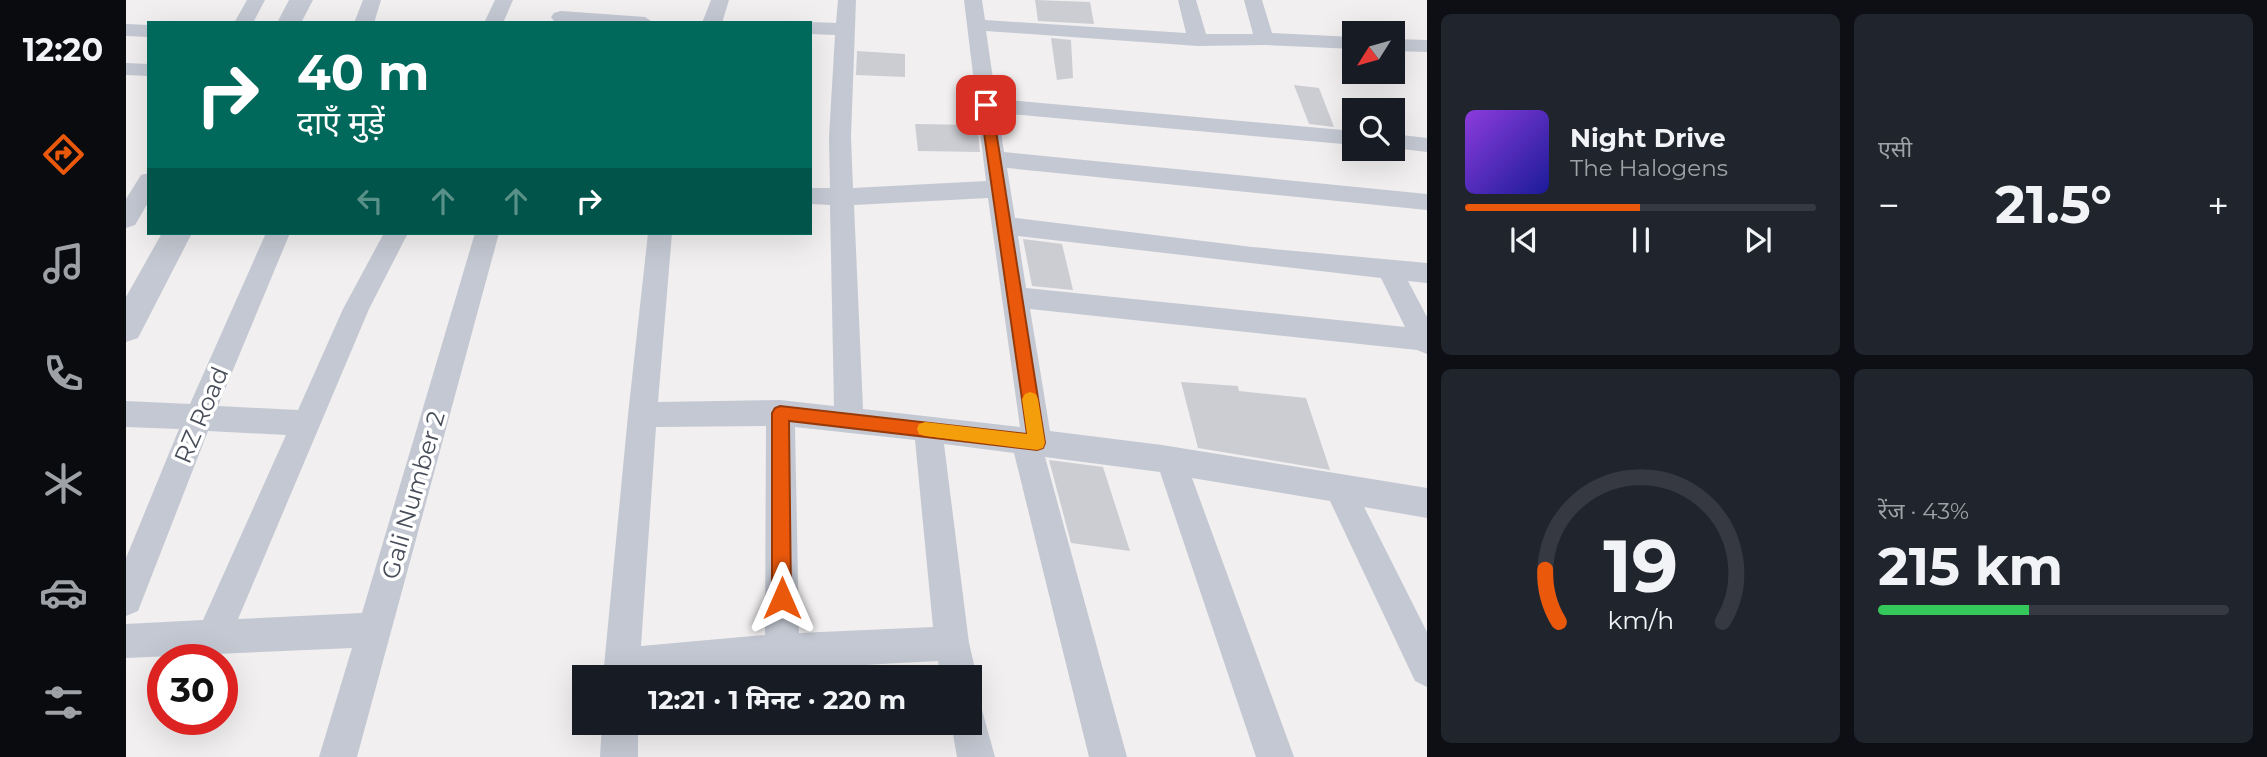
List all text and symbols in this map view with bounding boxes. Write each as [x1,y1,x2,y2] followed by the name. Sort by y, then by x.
[1342,21,1405,84] north arrow
[1342,21,1405,161] map controls
[23,30,103,69] text: 12:20
[297,43,429,102] text: 40 m
[182,49,273,140] icon: right
[956,75,1016,135] pin
[967,86,1005,124] icon: arrive
[1342,98,1405,161] button: search
[297,103,385,142] text: दाएँ मुड़ें
[1570,122,1726,154] text: Night Drive
[39,130,88,179] icon: directions
[1878,135,1912,163] text: एसी
[1570,154,1728,182] text: The Halogens
[1995,173,2112,236] text: 21.5°
[351,182,389,220] icon: left
[424,182,462,220] icon: ahead
[497,182,535,220] icon: ahead
[570,182,608,220] icon: right
[1878,182,1900,229] text: −
[2207,182,2229,229] text: +
[1505,221,1543,259] icon: previous
[1622,221,1660,259] icon: pause
[1739,221,1777,259] icon: next
[39,239,88,288] icon: music
[39,349,88,398] icon: phone
[168,362,234,468] street label: RZ Road
[375,408,451,582] street label: Gali Number 2
[39,459,88,508] icon: climate
[1878,497,1969,525] text: रेंज · 43%
[1603,522,1678,610] text: 19
[1878,535,2063,598] text: 215 km
[745,561,819,635] position arrow
[39,568,88,617] icon: car
[1607,605,1674,635] text: km/h
[147,644,238,735] speed limit sign: 30
[39,678,88,727] icon: filters
[648,684,906,716] text: 12:21 · 1 मिनट · 220 m

